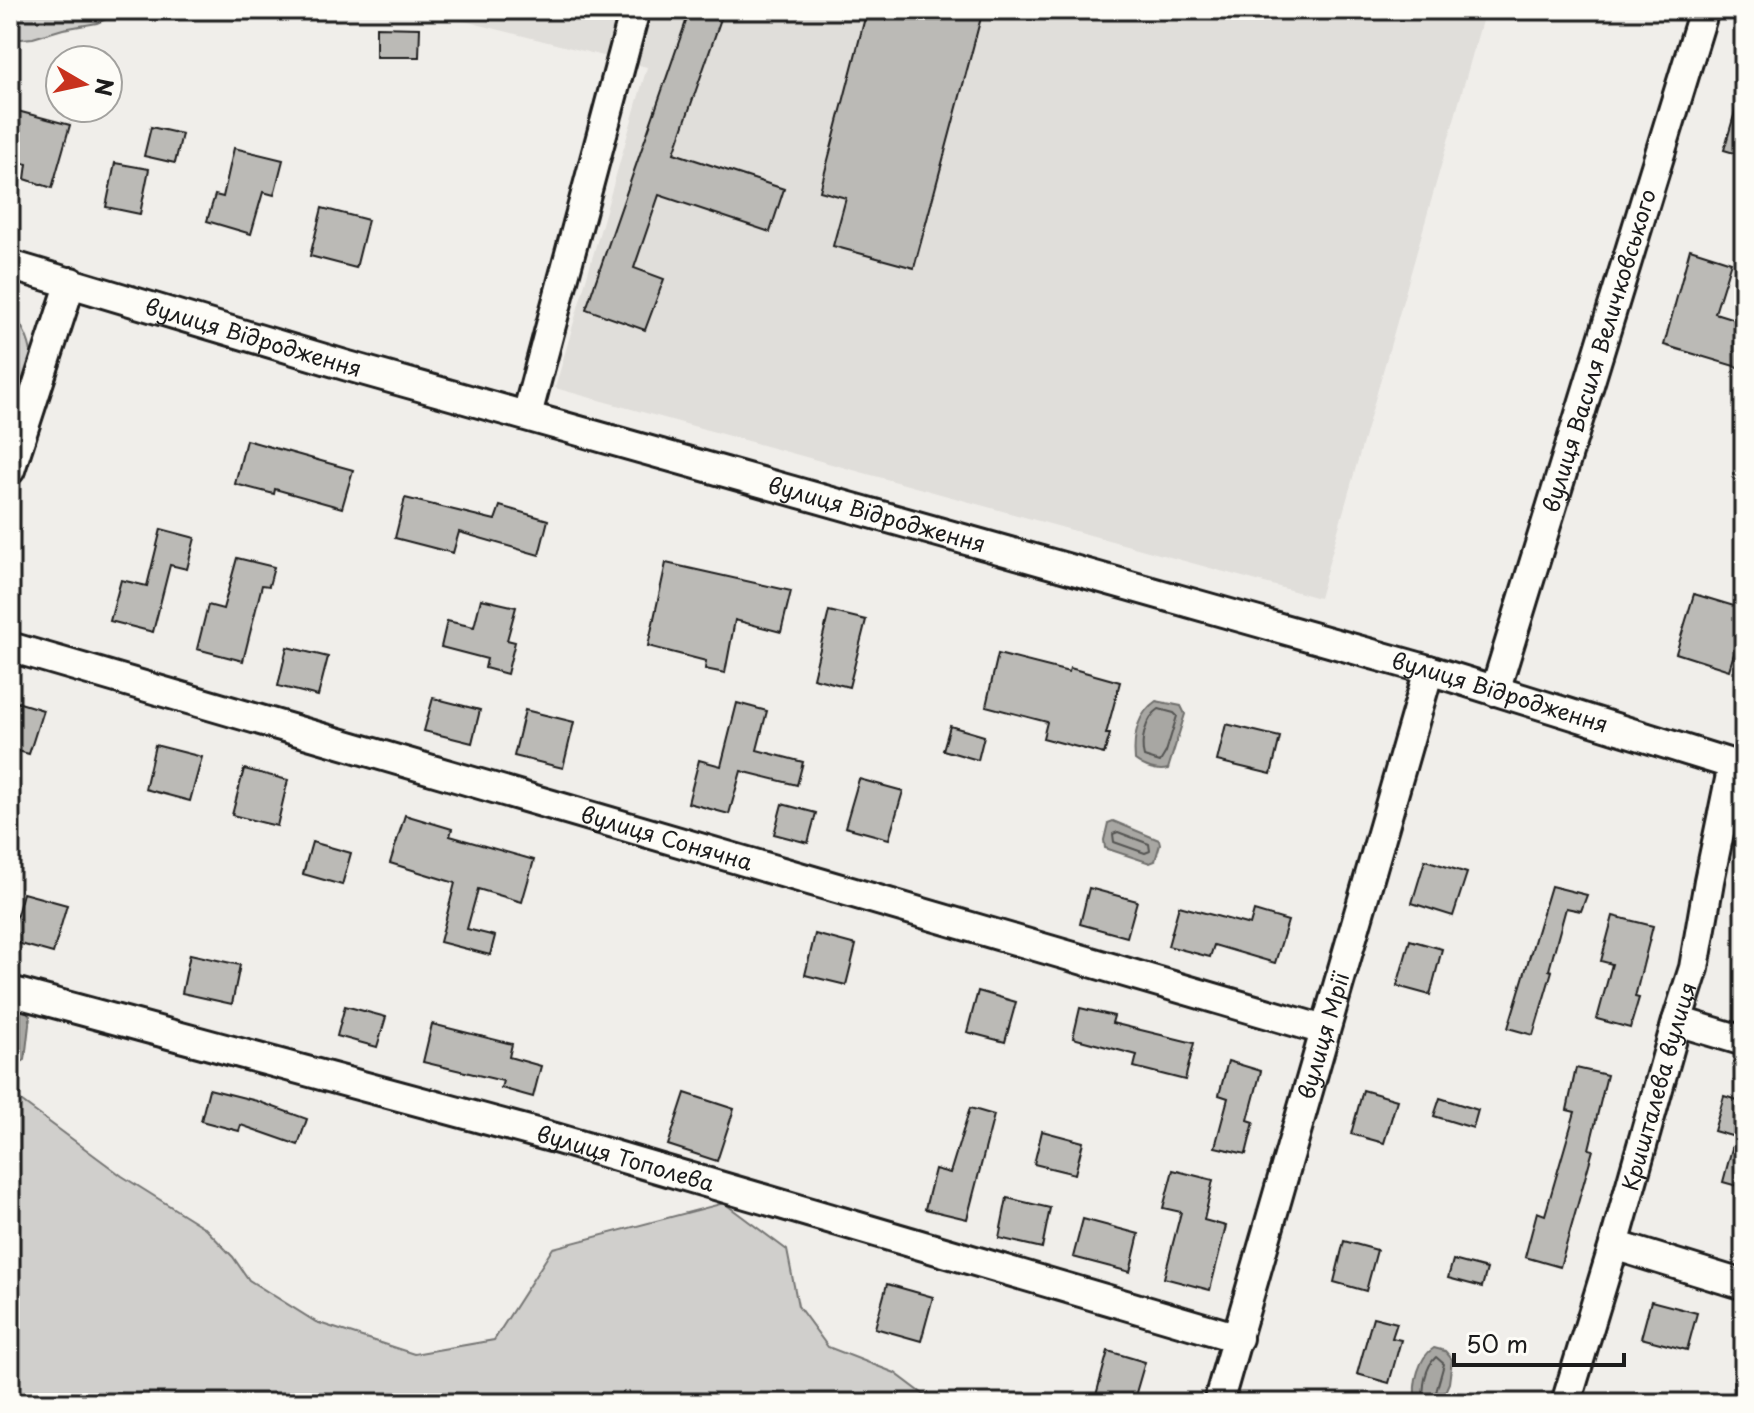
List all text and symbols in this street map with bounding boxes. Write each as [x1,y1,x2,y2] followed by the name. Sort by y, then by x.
[44,44,124,124] north arrow
[88,76,123,99] text: N
[1533,184,1663,516] street label: вулиця Василя Величковського
[142,288,366,384] street label: вулиця Відродження
[765,467,990,560] street label: вулиця Відродження
[1388,642,1612,740] street label: вулиця Відродження
[577,796,757,878] street label: вулиця Сонячна
[1288,967,1357,1103] street label: вулиця Мрії
[1612,977,1703,1194] street label: Кришталева вулиця
[534,1116,719,1199] street label: вулиця Тополева
[1454,1317,1624,1367] scale bar
[1466,1325,1528,1361] text: 50 m

